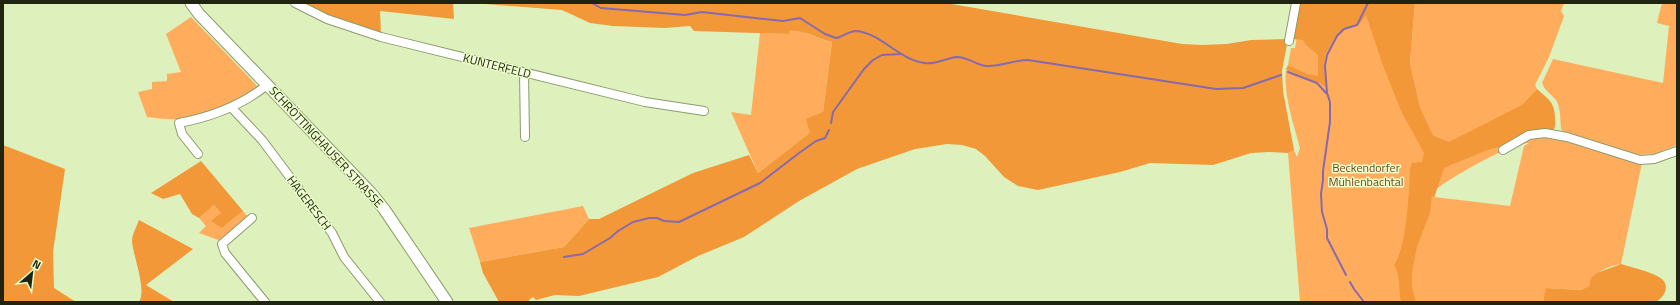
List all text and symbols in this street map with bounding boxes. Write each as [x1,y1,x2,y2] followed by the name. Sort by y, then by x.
[461,48,533,83] street label: KUNTERFELD
[265,82,388,212] street label: SCHRÖTTINGHAUSER STRASSE
[1328,158,1404,191] park label: Beckendorfer Mühlenbachtal
[282,171,336,234] street label: HAGERESCH
[12,253,52,293] north arrow
[30,255,44,273] text: N

